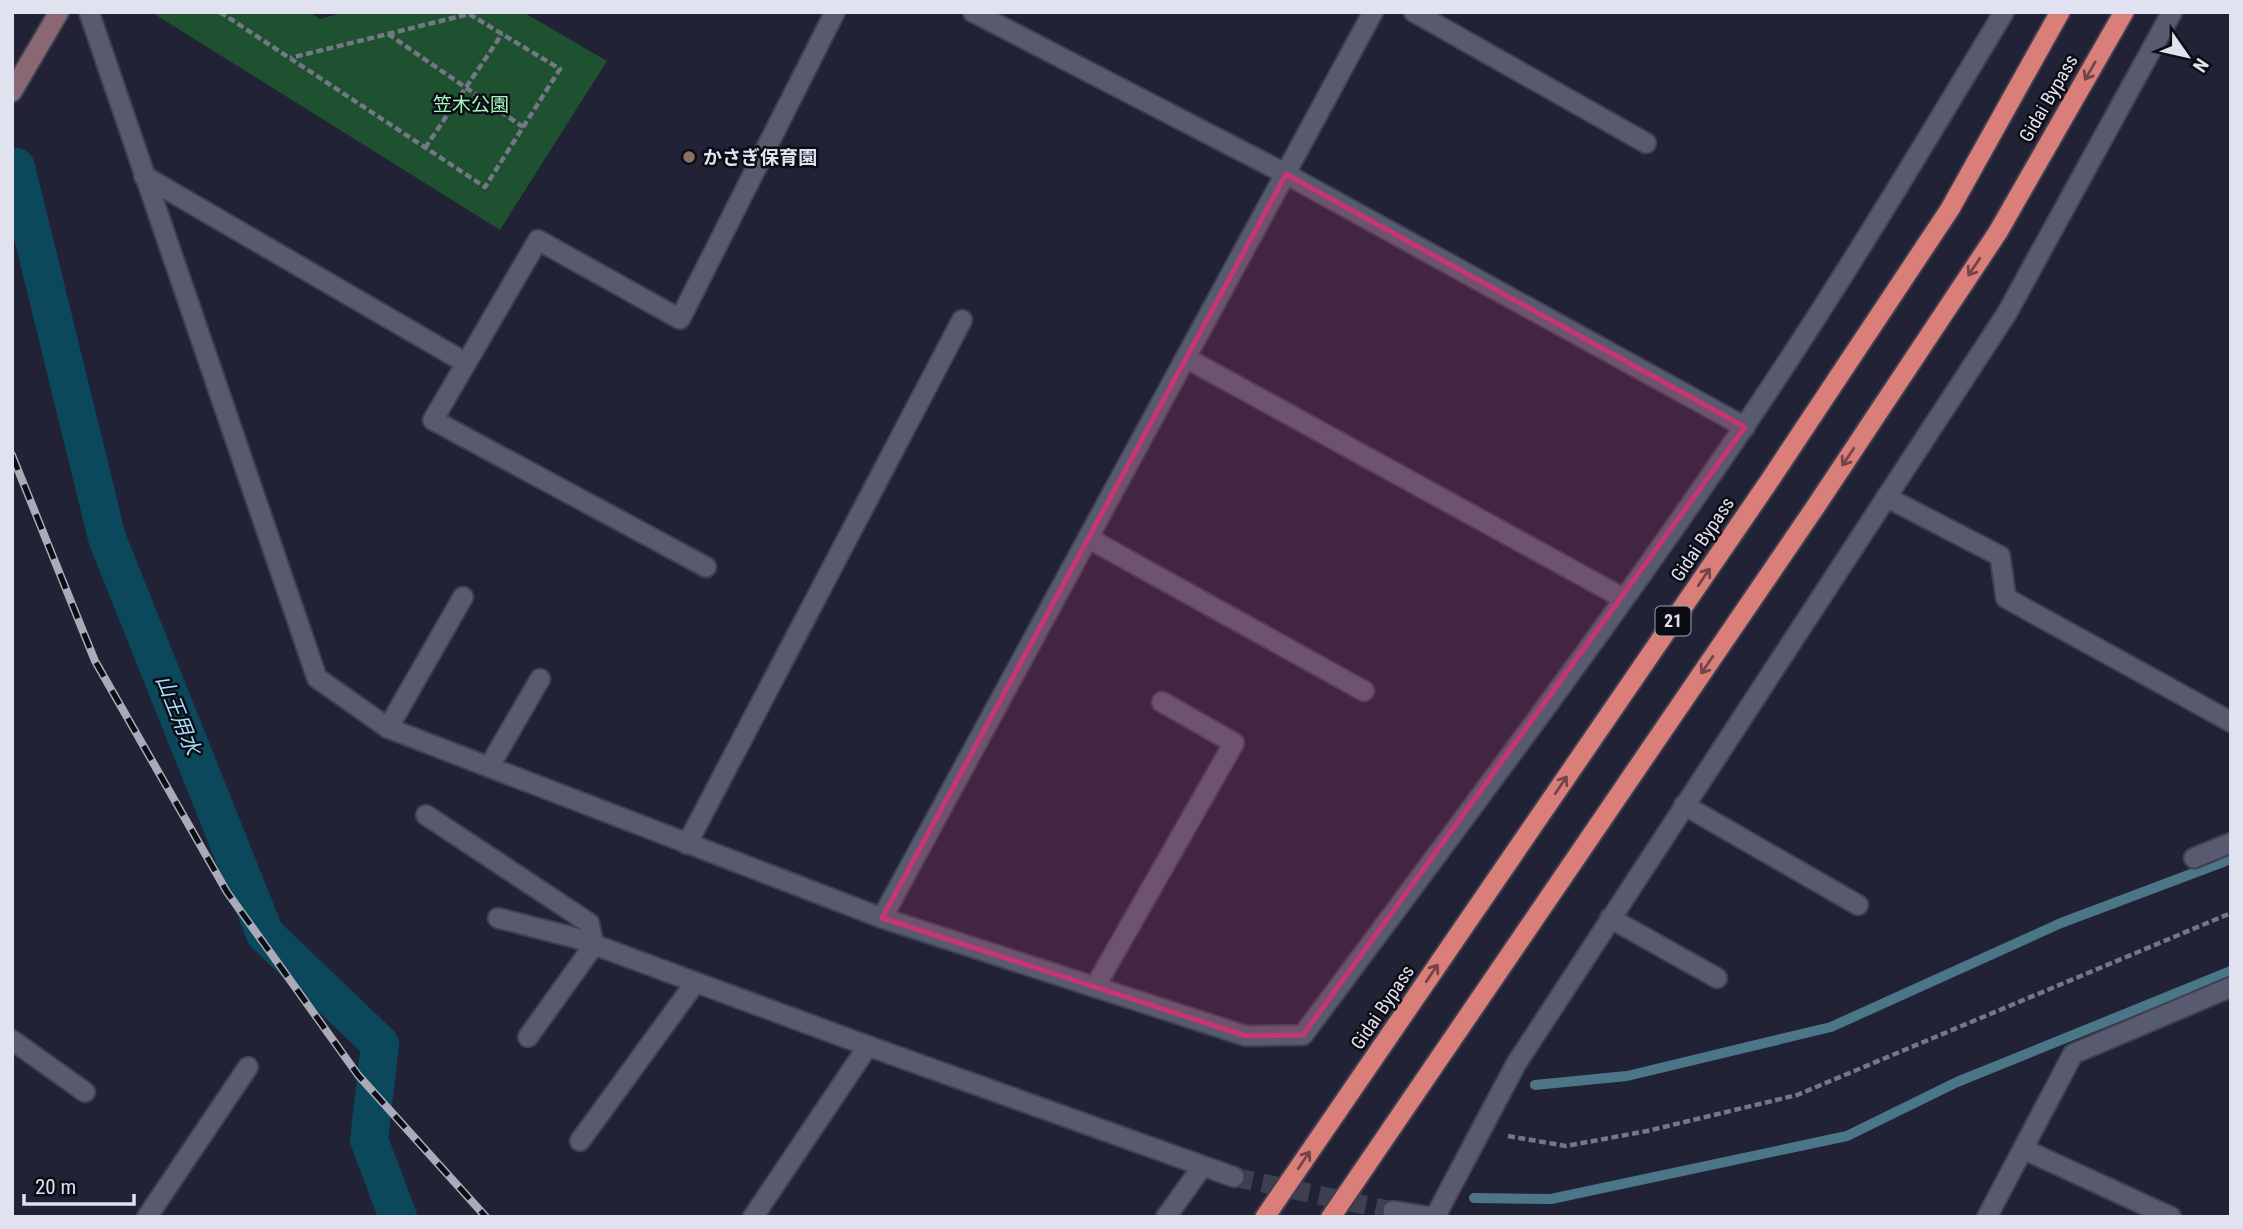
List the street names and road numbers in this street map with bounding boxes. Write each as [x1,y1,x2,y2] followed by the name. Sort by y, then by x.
[2014,51,2083,146] street label: Gidai Bypass
[1666,493,1739,586] street label: Gidai Bypass
[1656,606,1690,636] road number: 21
[1346,961,1419,1054] street label: Gidai Bypass

